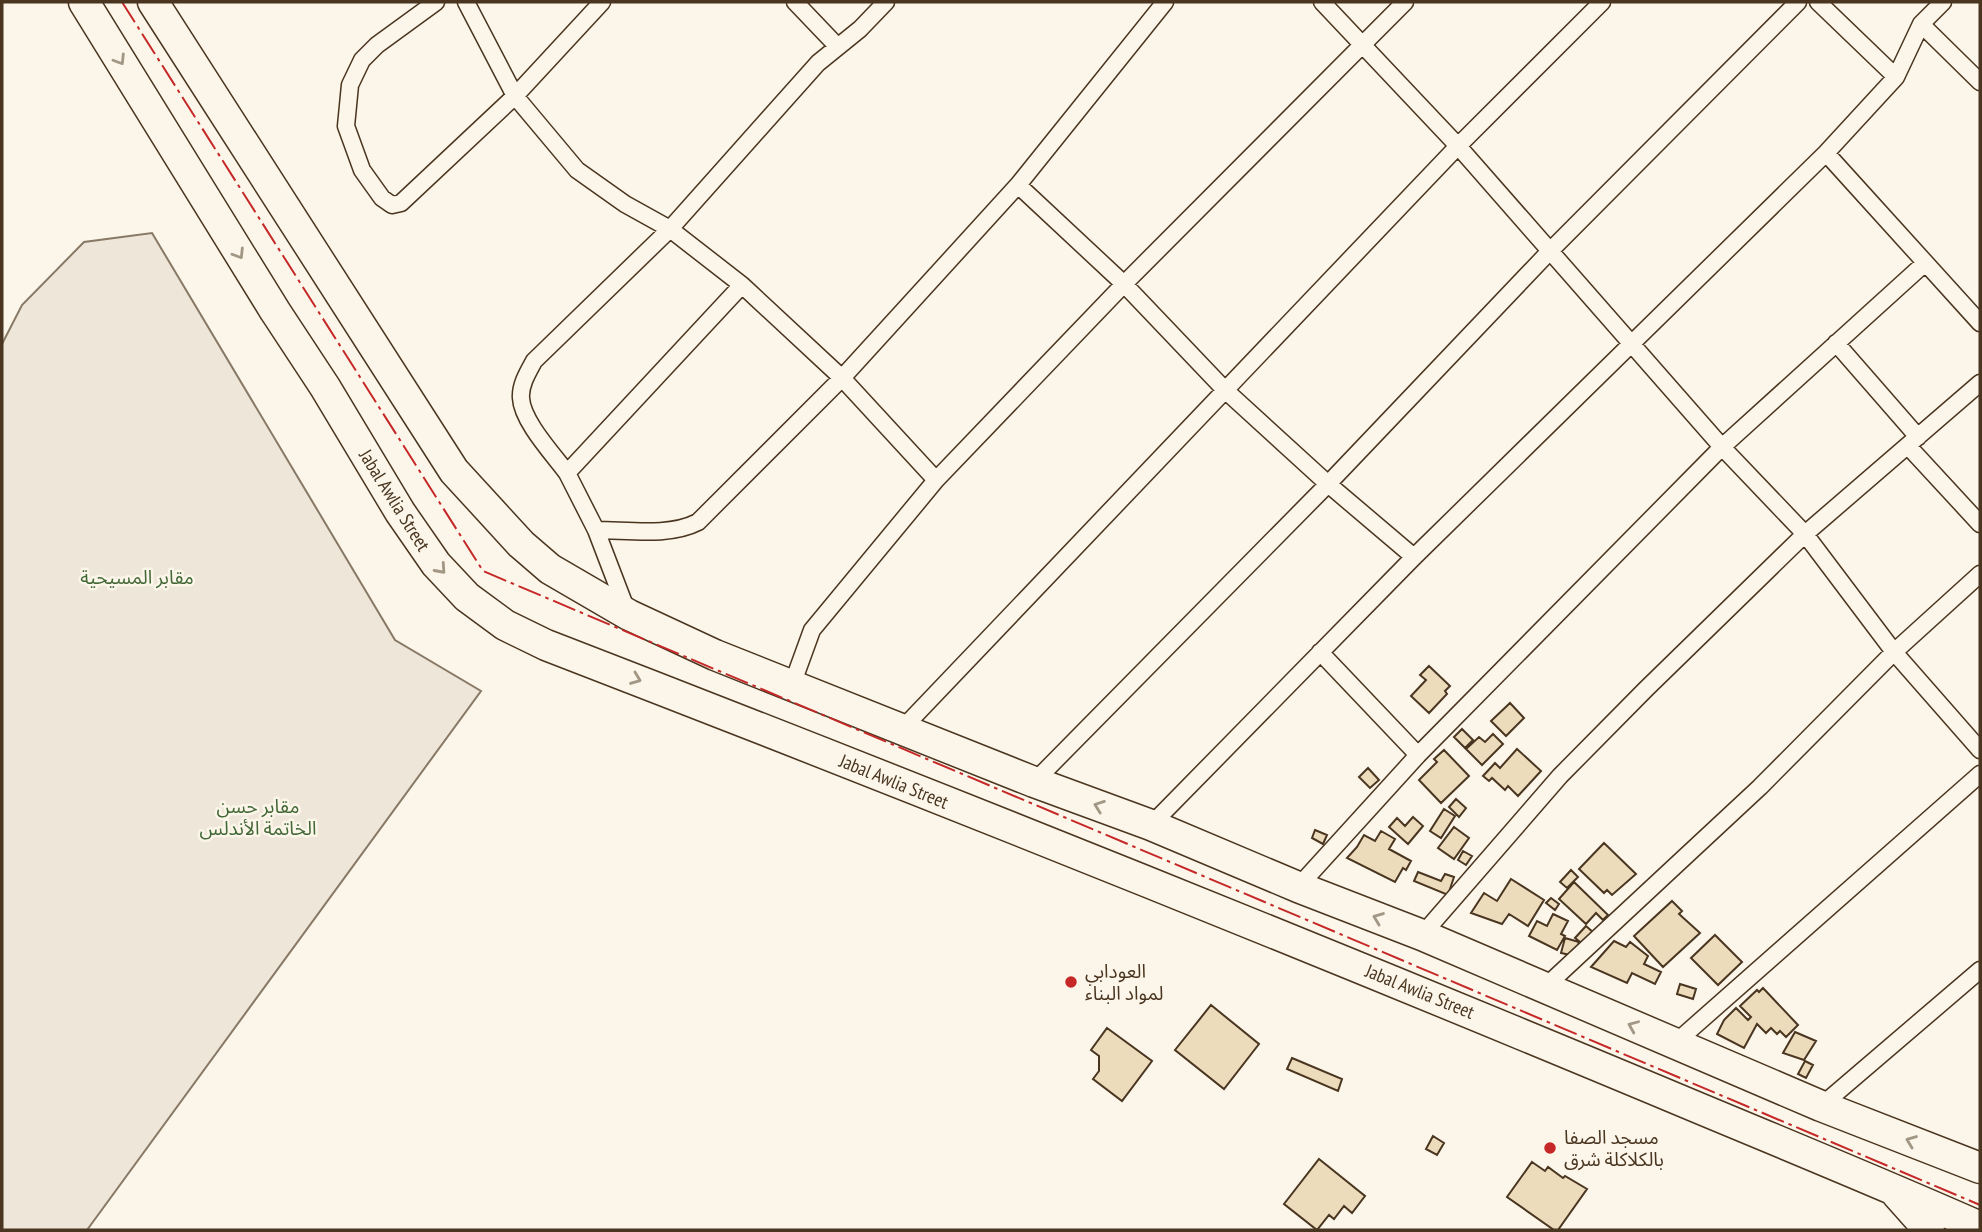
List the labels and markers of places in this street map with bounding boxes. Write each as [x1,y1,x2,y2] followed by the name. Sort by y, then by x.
[1085,959,1163,1005] place label: العودابي لمواد البناء
[1063,974,1079,990] marker: العودابي لمواد البناء
[1564,1125,1664,1171] place label: مسجد الصفا بالكلاكلة شرق
[1542,1140,1558,1156] marker: مسجد الصفا بالكلاكلة شرق

